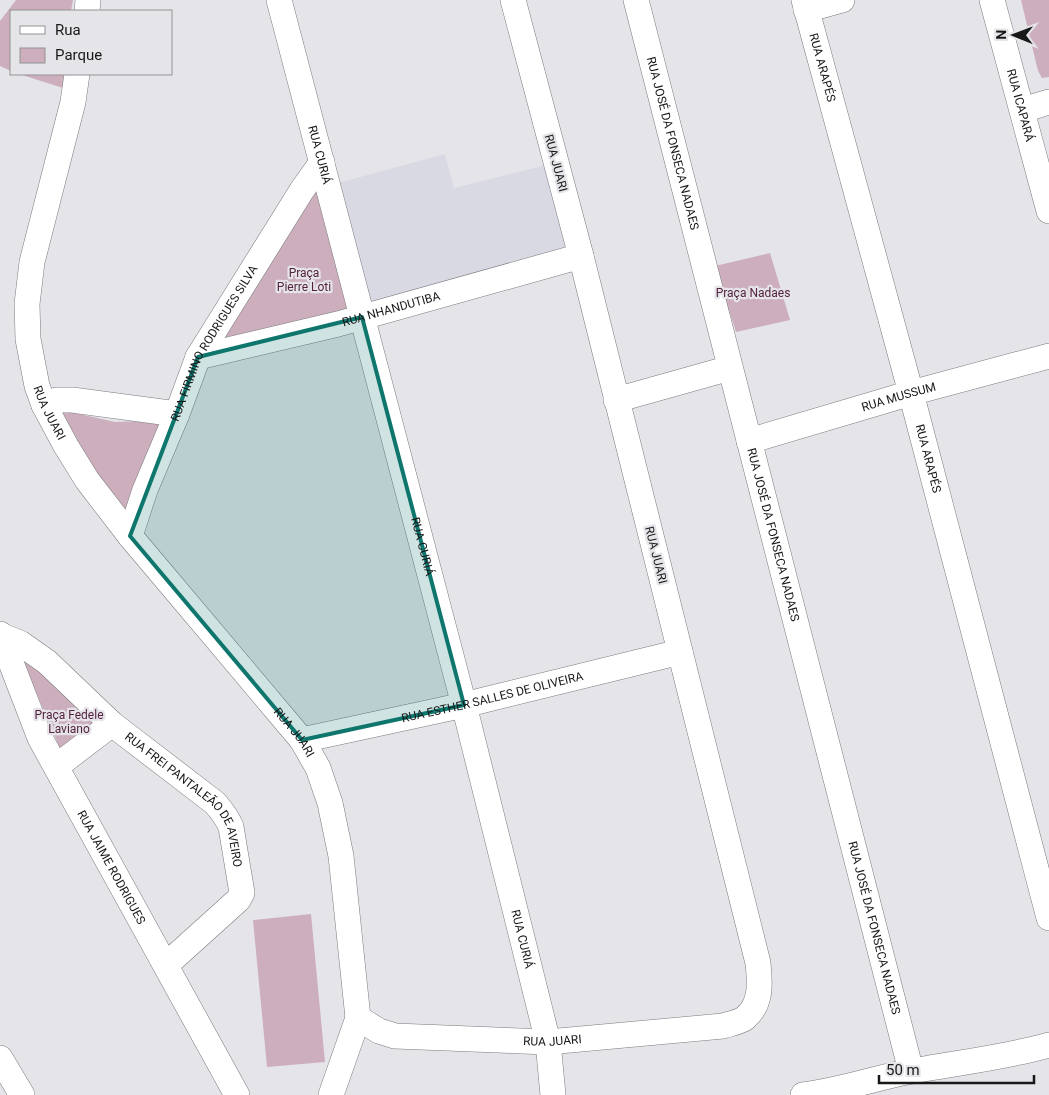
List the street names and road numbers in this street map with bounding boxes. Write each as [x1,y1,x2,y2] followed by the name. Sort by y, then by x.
[806,32,838,103] street label: RUA ARAPÉS
[644,55,702,231] street label: RUA JOSÉ DA FONSECA NADAES
[1004,67,1038,143] street label: RUA ICAPARÁ
[305,124,335,186] street label: RUA CURIÁ
[542,133,570,193] street label: RUA JUARI
[168,263,260,423] street label: RUA FIRMINO RODRIGUES SILVA
[341,289,442,329] street label: RUA NHANDUTIBA
[860,380,937,414] street label: RUA MUSSUM
[30,384,68,442] street label: RUA JUARI
[912,423,944,494] street label: RUA ARAPÉS
[744,447,802,623] street label: RUA JOSÉ DA FONSECA NADAES
[408,516,438,577] street label: RUA CURIÁ
[642,525,670,585] street label: RUA JUARI
[400,669,585,725] street label: RUA ESTHER SALLES DE OLIVEIRA
[271,705,317,760] street label: RUA JUARI
[122,730,245,868] street label: RUA FREI PANTALEÃO DE AVEIRO
[74,808,148,927] street label: RUA JAIME RODRIGUES
[845,840,903,1016] street label: RUA JOSÉ DA FONSECA NADAES
[508,908,537,970] street label: RUA CURIÁ
[523,1032,582,1049] street label: RUA JUARI

